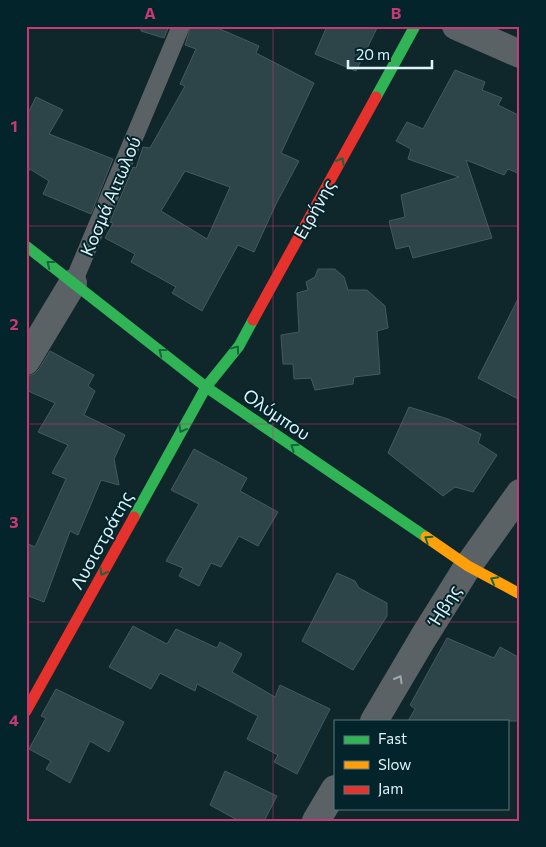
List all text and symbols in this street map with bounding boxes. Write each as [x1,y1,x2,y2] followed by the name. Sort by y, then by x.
[144,3,156,22] text: A
[391,3,402,22] text: B
[348,38,432,70] scale bar
[356,45,390,63] text: 20 m
[10,116,18,135] text: 1
[75,133,145,259] street label: Κοσμά Αιτωλού
[334,157,344,166] one-way arrow
[289,175,339,243] street label: Ειρήνης
[47,262,56,270] one-way arrow
[9,314,19,333] text: 2
[230,345,239,355] one-way arrow
[159,350,168,358] one-way arrow
[239,384,315,444] street label: Ολύμπου
[178,424,188,433] one-way arrow
[290,444,299,453] one-way arrow
[65,487,137,593] street label: Λυσιστράτης
[9,512,19,531] text: 3
[424,536,434,545] one-way arrow
[100,566,110,575] one-way arrow
[490,576,499,586] one-way arrow
[422,580,465,631] street label: Ήβης
[393,675,403,684] one-way arrow
[9,710,19,729] text: 4
[334,720,508,810] legend
[378,729,407,747] text: Fast
[378,755,411,773] text: Slow
[378,779,403,797] text: Jam

